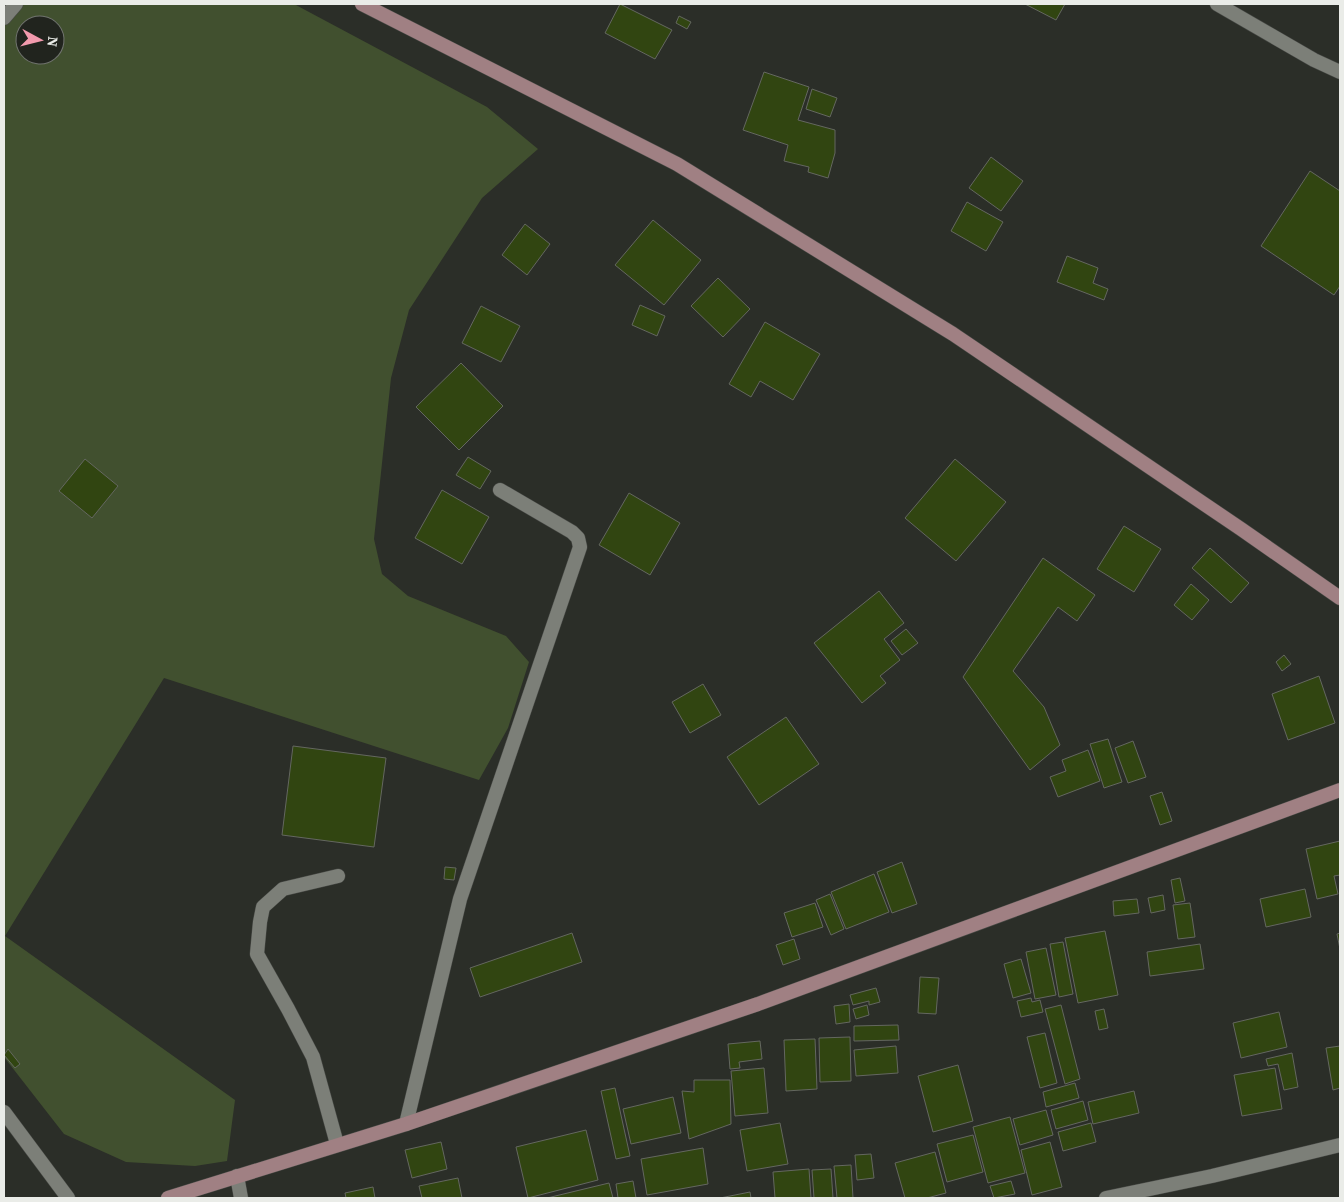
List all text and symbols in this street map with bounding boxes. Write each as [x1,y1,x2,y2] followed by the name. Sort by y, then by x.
[15,15,65,65] north arrow
[42,35,63,48] text: N

